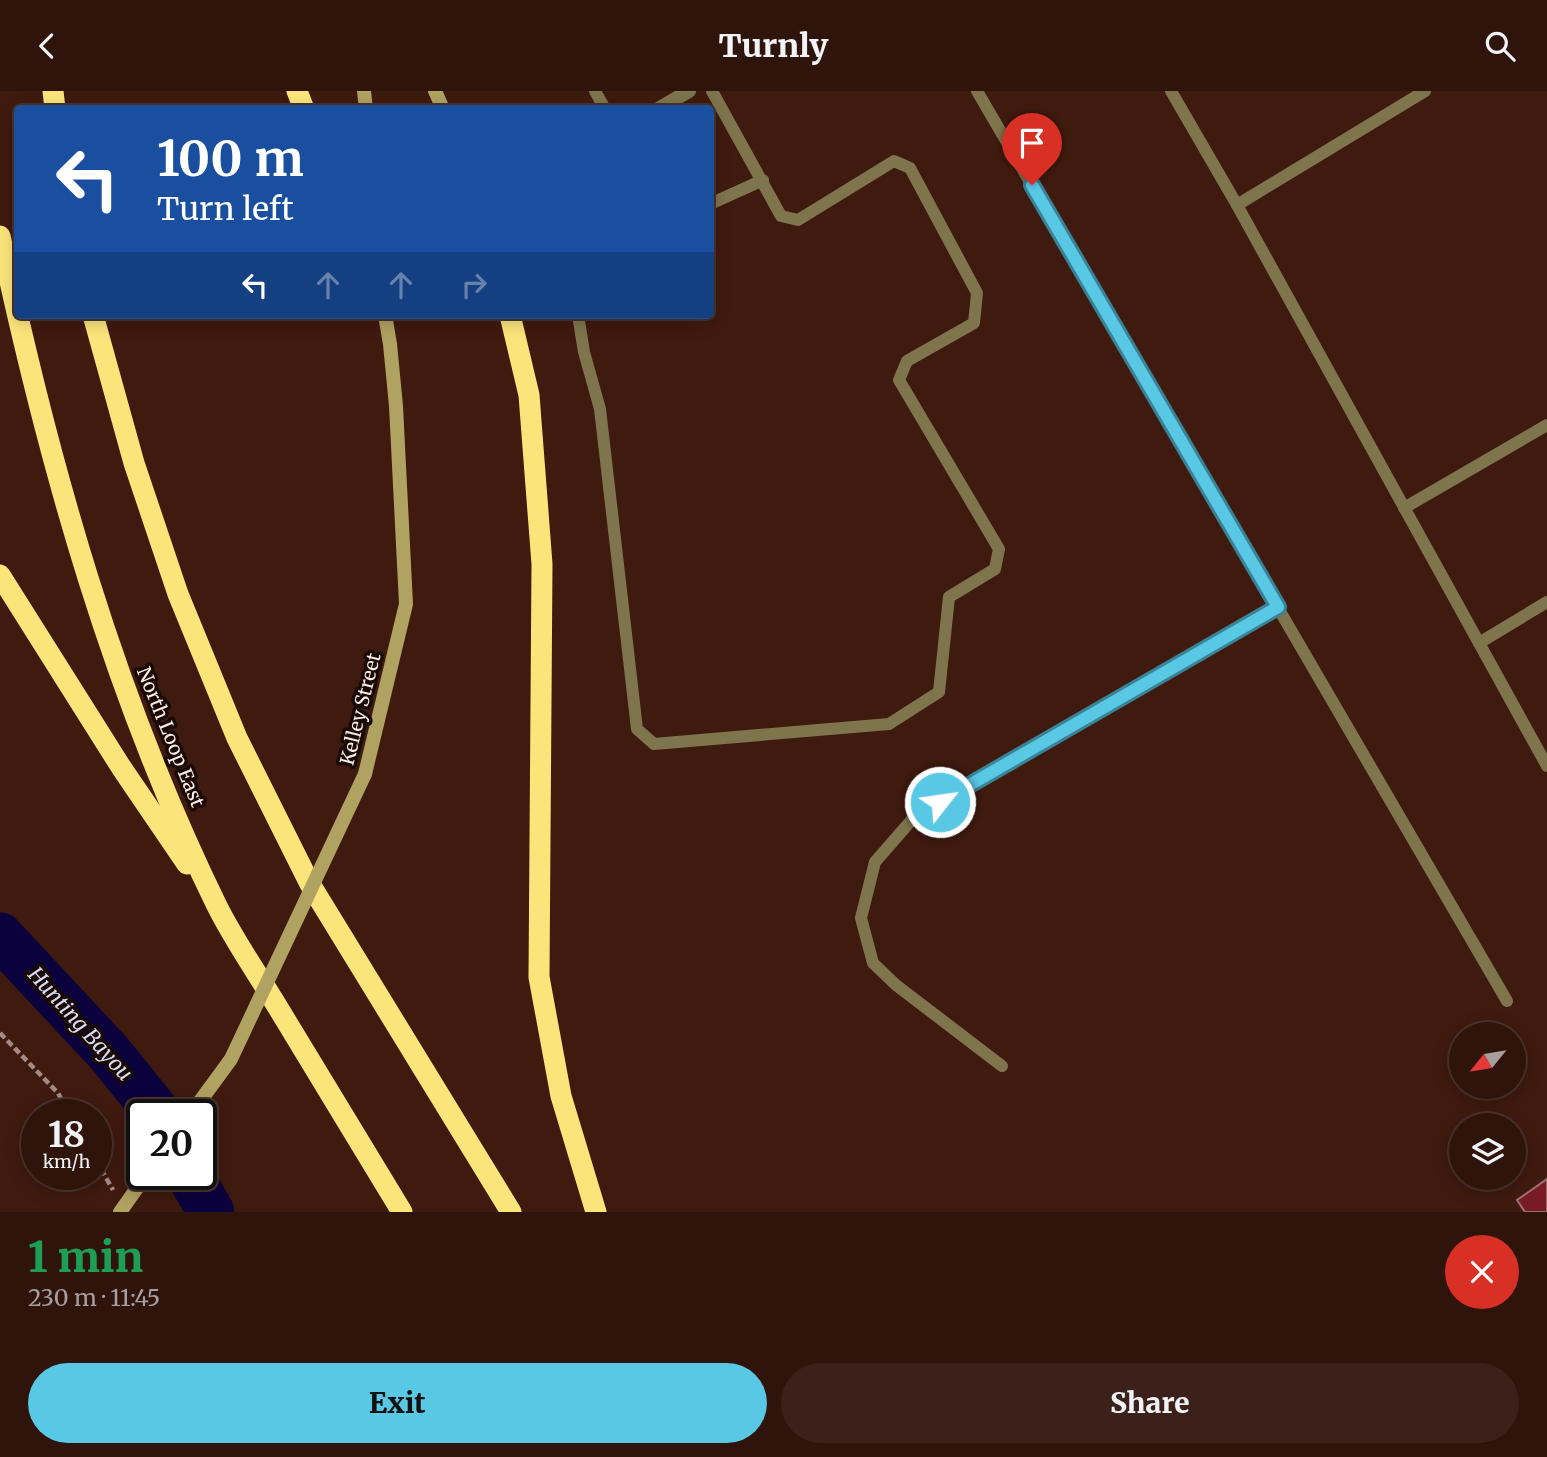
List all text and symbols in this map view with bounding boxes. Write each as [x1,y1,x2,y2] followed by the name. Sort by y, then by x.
[719,26,828,66] text: Turnly
[28,27,66,65] icon: back
[1481,27,1519,65] icon: search
[1002,113,1062,185] pin
[1013,124,1051,162] icon: arrive
[157,128,304,189] text: 100 m
[42,133,133,224] icon: left
[157,189,294,229] text: Turn left
[236,266,274,304] icon: left
[309,266,347,304] icon: ahead
[382,266,420,304] icon: ahead
[455,266,493,304] icon: right
[334,650,386,768] street label: Kelley Street
[132,663,210,811] street label: North Loop East
[903,765,977,839] position arrow
[22,960,139,1086] water label: Hunting Bayou
[1449,1022,1526,1099] north arrow
[1449,1022,1526,1190] map controls
[126,1099,217,1190] speed limit sign: 20
[48,1113,85,1157] text: 18
[1449,1113,1526,1190] button: layers
[43,1150,90,1173] text: km/h
[28,1231,143,1283] text: 1 min
[1445,1235,1519,1309] button: close
[28,1283,160,1312] text: 230 m · 11:45
[28,1363,767,1443] button: Exit
[781,1363,1519,1443] button: Share

